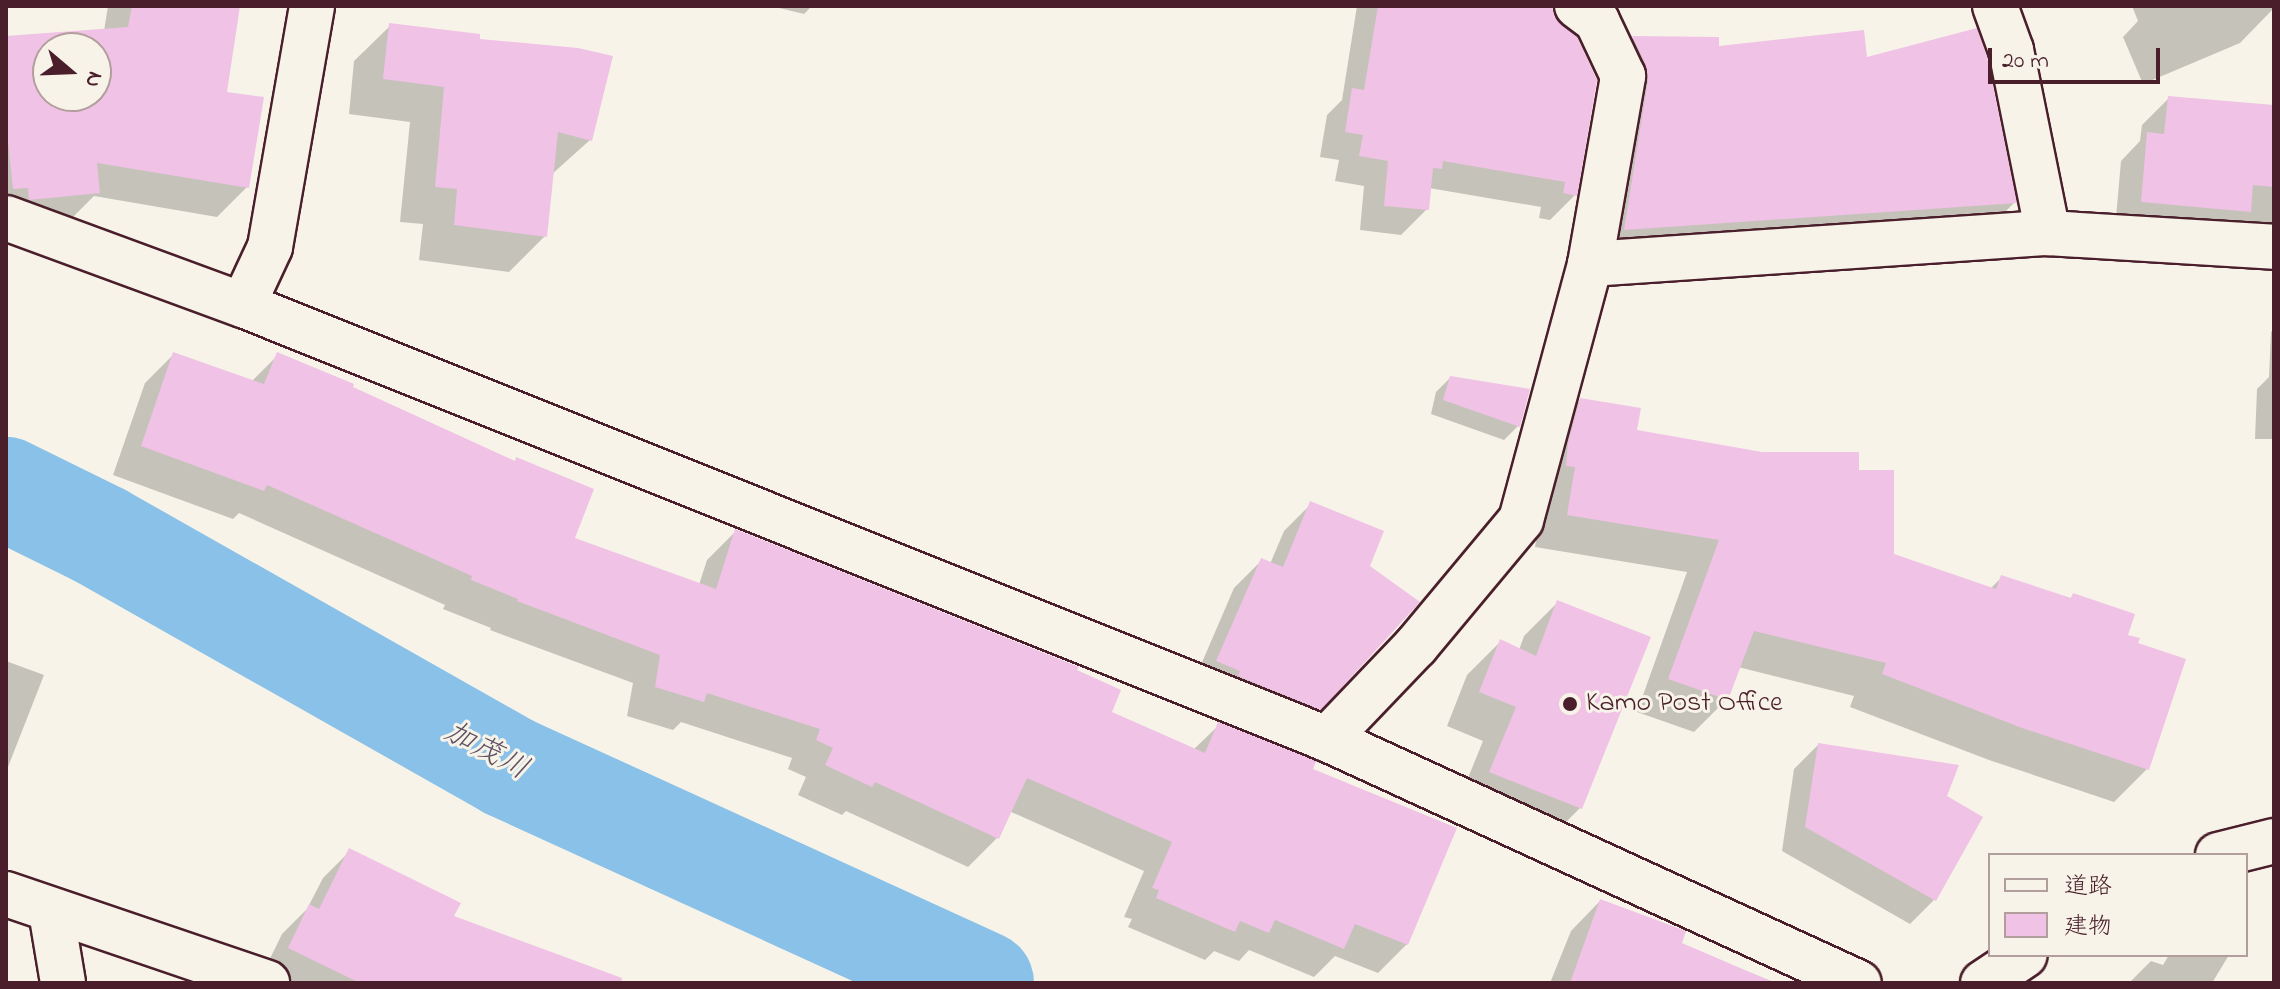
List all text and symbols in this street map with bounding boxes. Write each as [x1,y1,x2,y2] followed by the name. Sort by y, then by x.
[32,32,112,112] north arrow
[1992,32,2164,82] scale bar
[2002,44,2049,79] text: 20 m
[75,67,110,91] text: N
[1586,687,1783,721] place label: Kamo Post Office
[1561,695,1579,713] marker: Kamo Post Office
[438,715,534,789] water label: 加茂川
[1988,853,2248,957] legend
[2064,870,2112,905] text: 道路
[2064,910,2112,945] text: 建物

